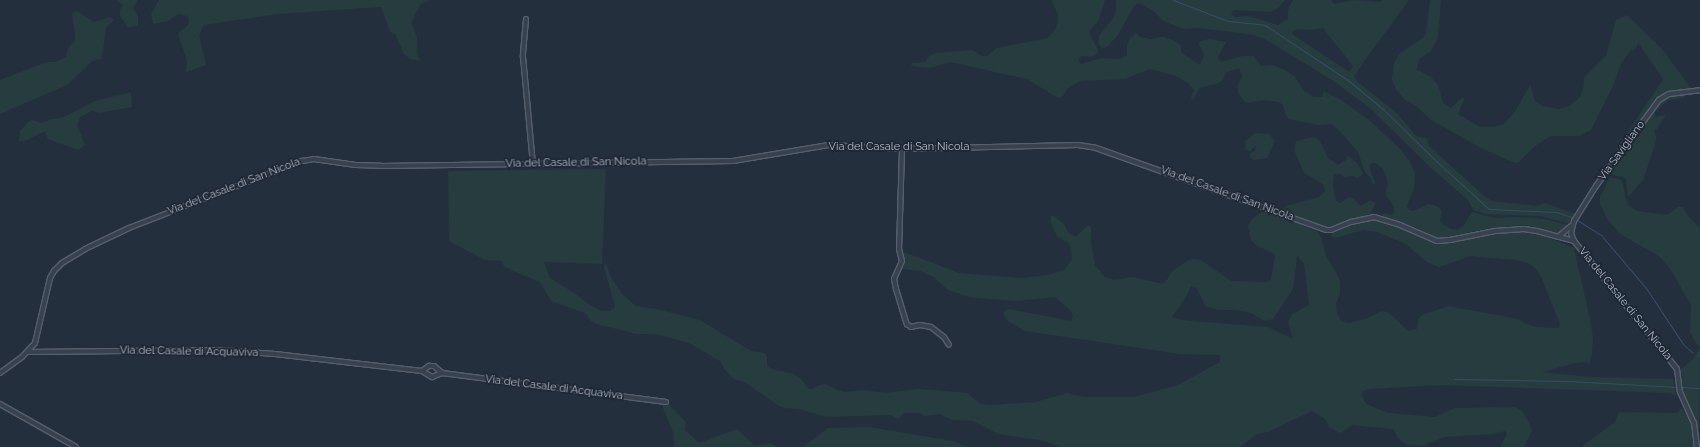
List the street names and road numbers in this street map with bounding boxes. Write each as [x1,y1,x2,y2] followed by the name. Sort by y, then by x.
[1596,119,1648,183] street label: Via Savigliano
[828,140,970,154] street label: Via del Casale di San Nicola
[505,155,647,171] street label: Via del Casale di San Nicola
[166,156,302,218] street label: Via del Casale di San Nicola
[1158,164,1296,224] street label: Via del Casale di San Nicola
[1575,245,1675,363] street label: Via del Casale di San Nicola
[119,344,259,360] street label: Via del Casale di Acquaviva
[484,373,624,403] street label: Via del Casale di Acquaviva

